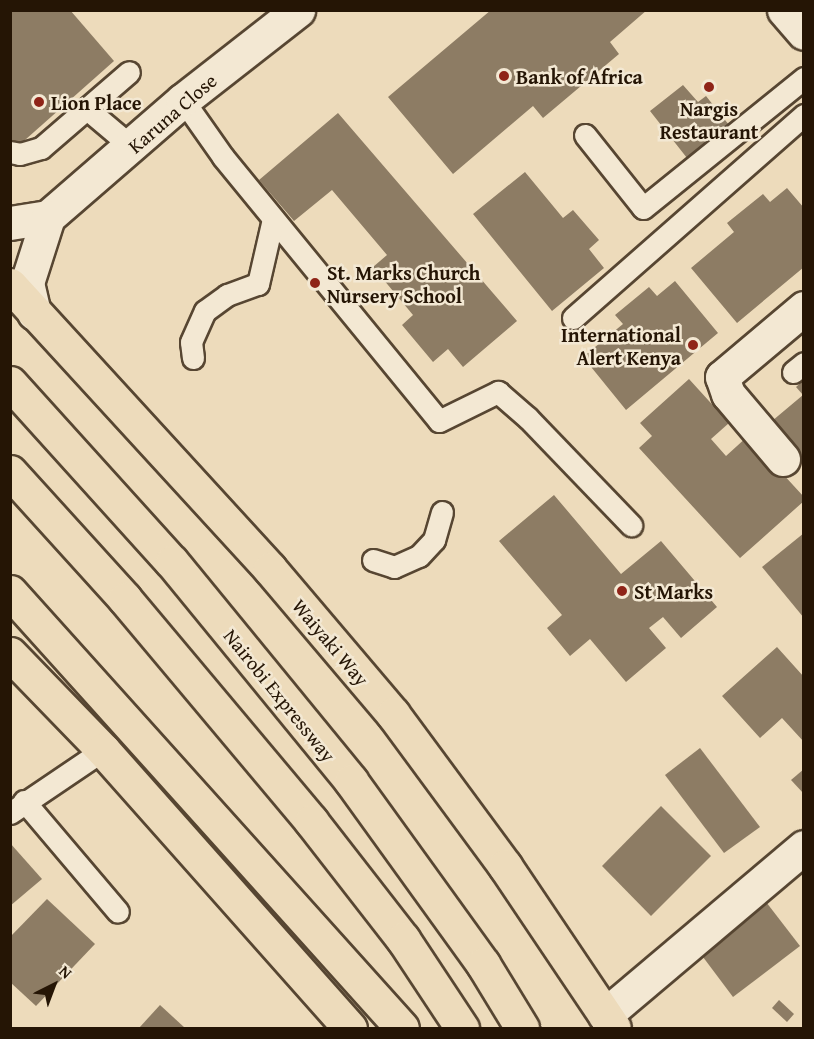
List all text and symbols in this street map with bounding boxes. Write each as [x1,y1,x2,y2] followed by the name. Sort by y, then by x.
[516,64,643,88] place label: Bank of Africa
[123,68,221,158] street label: Karuna Close
[497,69,511,83] marker: Bank of Africa
[702,80,716,94] marker: Nargis Restaurant
[51,90,142,114] place label: Lion Place
[32,95,46,109] marker: Lion Place
[660,96,758,143] place label: Nargis Restaurant
[327,260,480,307] place label: St. Marks Church Nursery School
[308,276,322,290] marker: St. Marks Church Nursery School
[561,322,681,369] place label: International Alert Kenya
[686,338,700,352] marker: International Alert Kenya
[634,579,713,603] place label: St Marks
[615,584,629,598] marker: St Marks
[288,594,374,690] street label: Waiyaki Way
[219,624,341,766] street label: Nairobi Expressway
[24,955,84,1015] north arrow
[54,959,78,984] text: N

